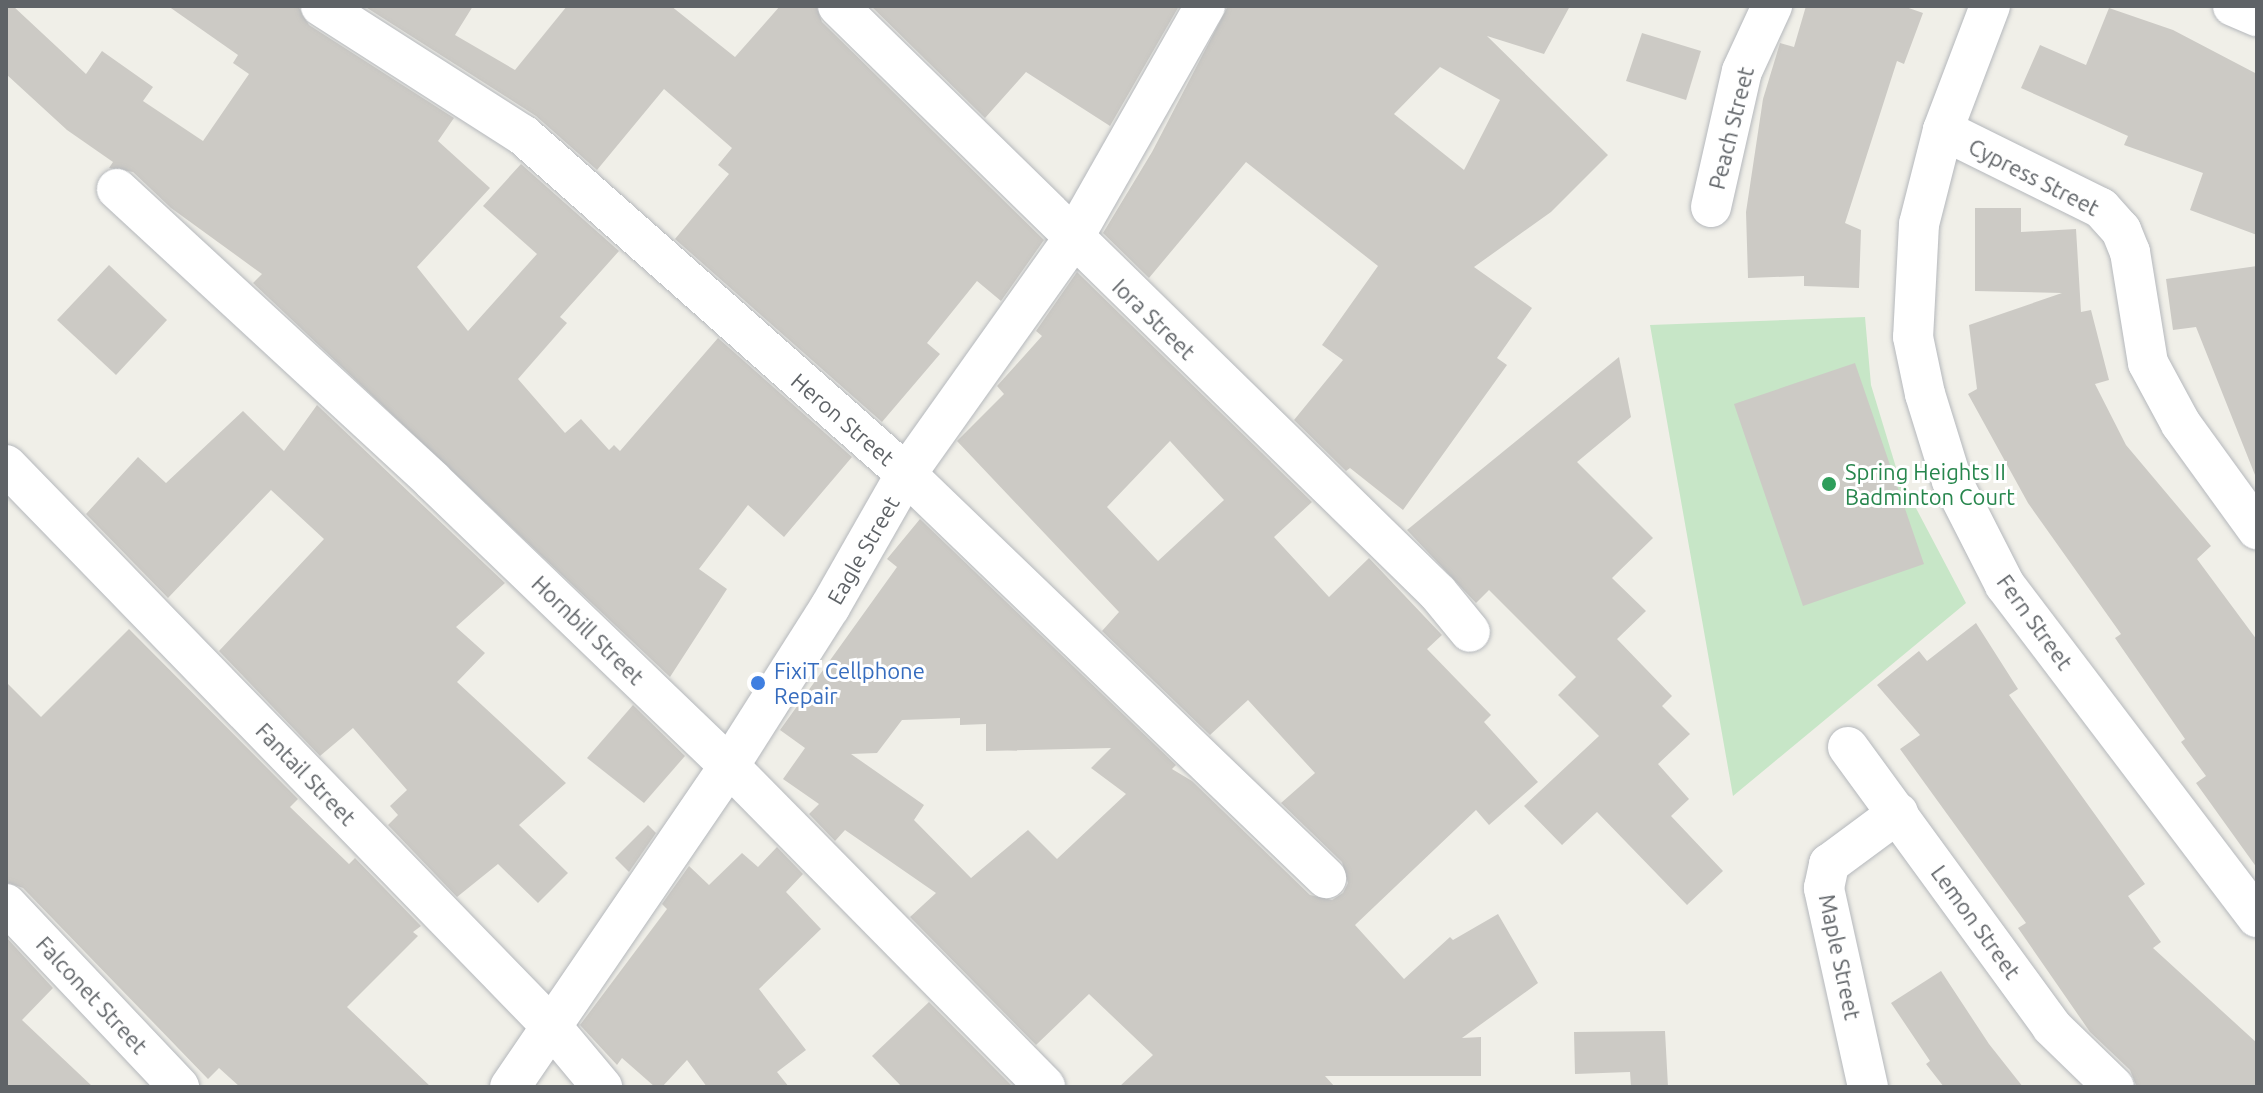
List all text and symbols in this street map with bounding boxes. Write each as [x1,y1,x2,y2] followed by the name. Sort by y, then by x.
[1703,64,1759,192] street label: Peach Street
[1964,133,2104,221] street label: Cypress Street
[1107,273,1201,365] street label: Iora Street
[786,367,900,471] street label: Heron Street
[1845,458,2015,510] place label: Spring Heights II Badminton Court
[1820,475,1838,493] marker: Spring Heights II Badminton Court
[821,491,905,609] street label: Eagle Street
[1992,569,2078,675] street label: Fern Street
[527,570,649,690] street label: Hornbill Street
[774,657,925,708] place label: FixiT Cellphone Repair
[749,674,767,692] marker: FixiT Cellphone Repair
[251,717,361,831] street label: Fantail Street
[1926,860,2026,984] street label: Lemon Street
[1814,892,1866,1022] street label: Maple Street
[31,931,153,1059] street label: Falconet Street

